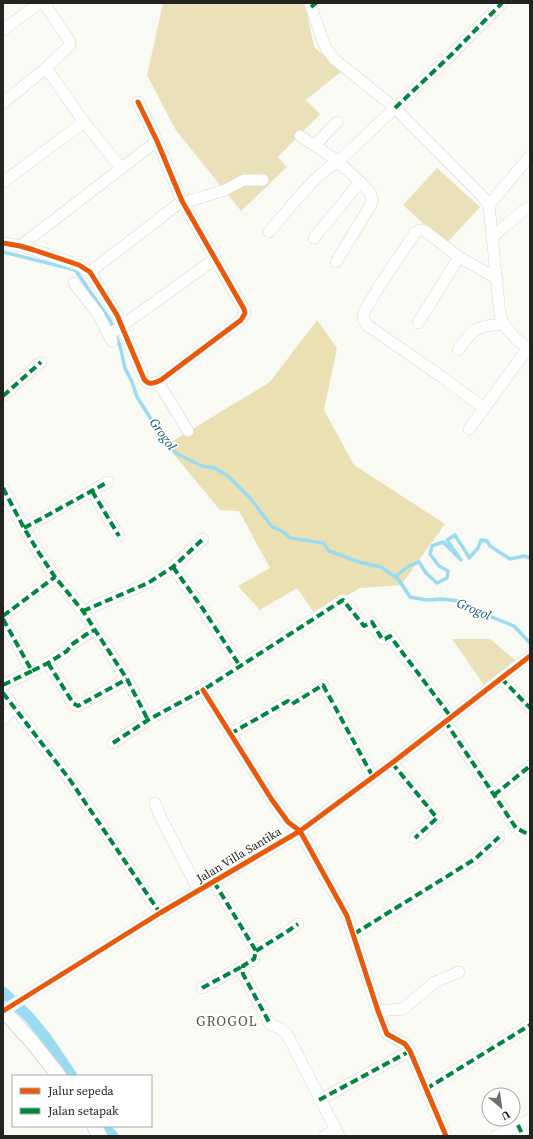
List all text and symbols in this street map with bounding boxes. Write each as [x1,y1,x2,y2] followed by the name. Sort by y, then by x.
[146,415,181,454] water label: Grogol
[454,594,494,624] water label: Grogol
[193,823,285,887] street label: Jalan Villa Santika
[196,1011,258,1031] district label: GROGOL
[12,1075,152,1127] legend
[47,1083,115,1099] text: Jalur sepeda
[481,1087,521,1127] north arrow
[47,1103,119,1119] text: Jalan setapak
[498,1107,513,1124] text: U

